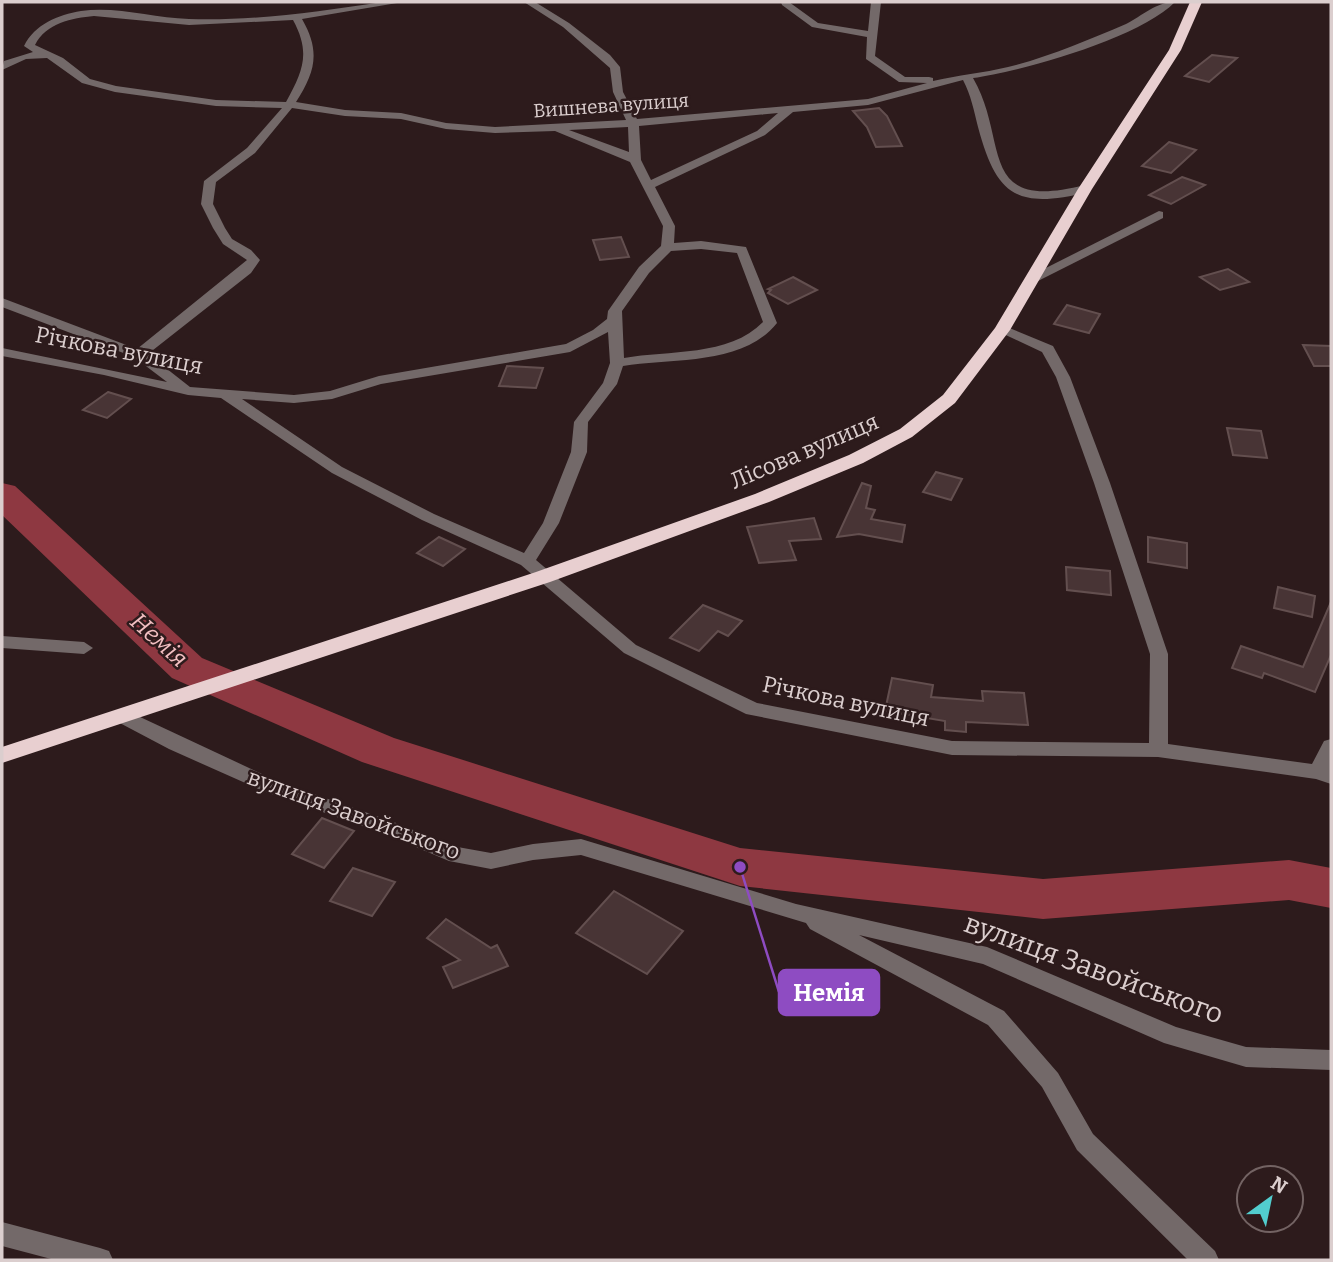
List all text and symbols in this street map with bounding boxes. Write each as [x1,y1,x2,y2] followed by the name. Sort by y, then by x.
[533,89,690,122] street label: Вишнева вулиця
[33,320,205,380] street label: Річкова вулиця
[726,407,882,495] street label: Лісова вулиця
[125,607,193,673] water label: Немія
[760,670,932,732] street label: Річкова вулиця
[244,762,464,866] street label: вулиця Завойського
[960,906,1228,1031] street label: вулиця Завойського
[779,970,879,1015] callout: Немія
[793,979,865,1007] text: Немія
[1235,1164,1305,1234] north arrow
[1267,1172,1292,1199] text: N

